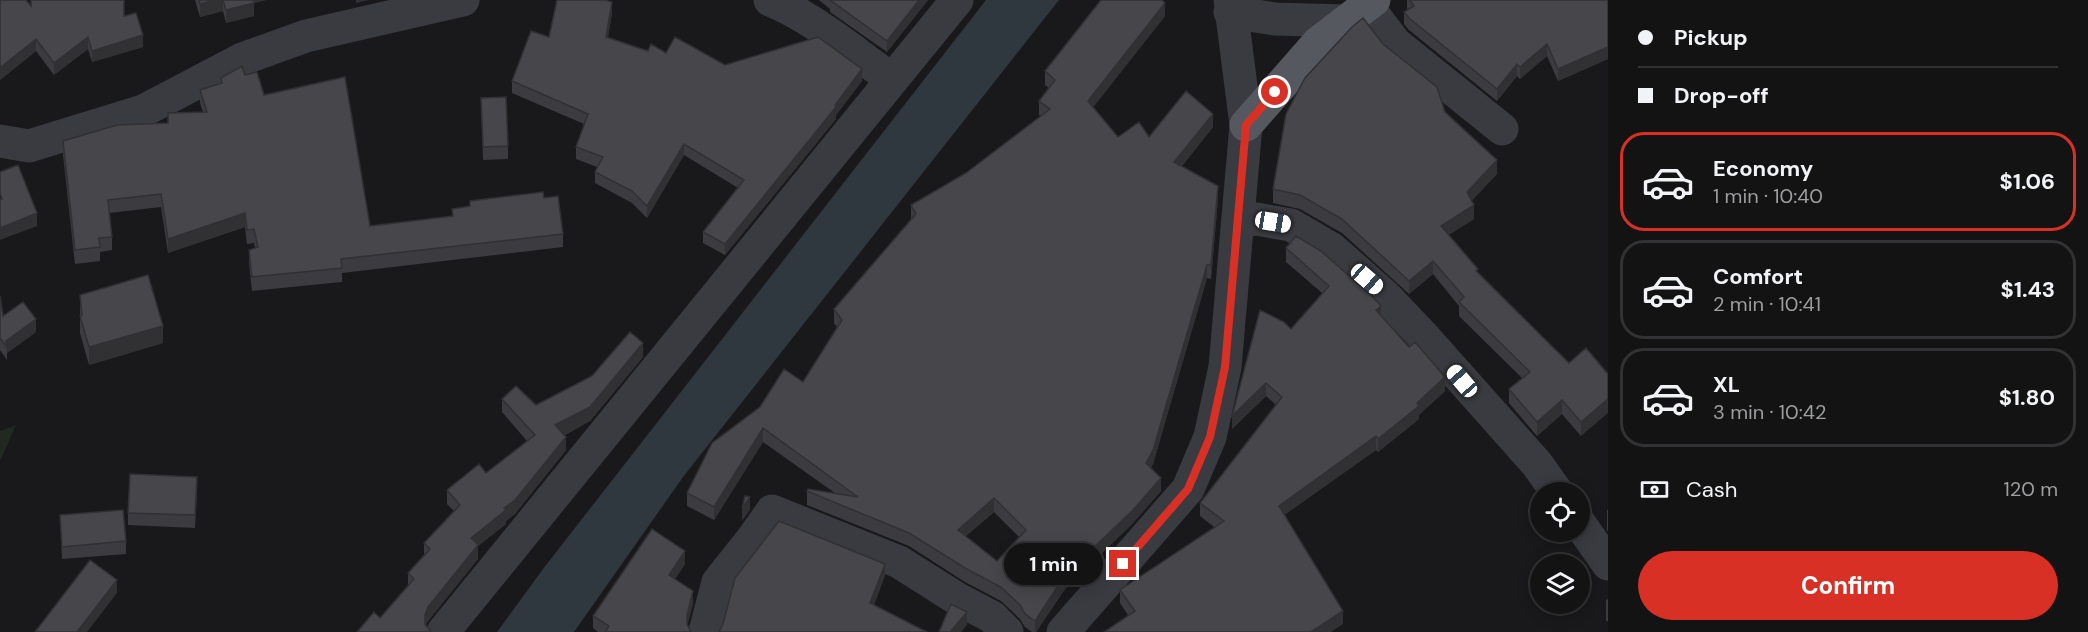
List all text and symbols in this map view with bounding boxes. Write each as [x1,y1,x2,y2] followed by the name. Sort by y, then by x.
[1674,23,1748,52] text: Pickup
[1261,78,1288,105] route start
[1674,81,1769,110] text: Drop-off
[1713,154,1813,183] text: Economy
[1641,155,1695,209] icon: car
[2000,167,2055,196] text: $1.06
[1713,183,1823,209] text: 1 min · 10:40
[1254,210,1292,234] car
[1348,260,1386,298] car
[1713,262,1803,291] text: Comfort
[1641,263,1695,317] icon: car
[2001,275,2055,304] text: $1.43
[1713,291,1821,317] text: 2 min · 10:41
[1443,362,1481,400] car
[1713,370,1740,399] text: XL
[1641,371,1695,425] icon: car
[1999,383,2055,412] text: $1.80
[1713,399,1826,425] text: 3 min · 10:42
[1638,473,1671,506] icon: cash
[1686,475,1737,504] text: Cash
[2004,476,2058,502] text: 120 m
[1530,482,1590,614] map controls
[1530,482,1590,542] button: locate
[1003,543,1102,585] callout: 1 min
[1109,550,1136,577] route end
[1029,551,1078,577] text: 1 min
[1638,551,2058,620] button: Confirm
[1530,554,1590,614] button: layers

